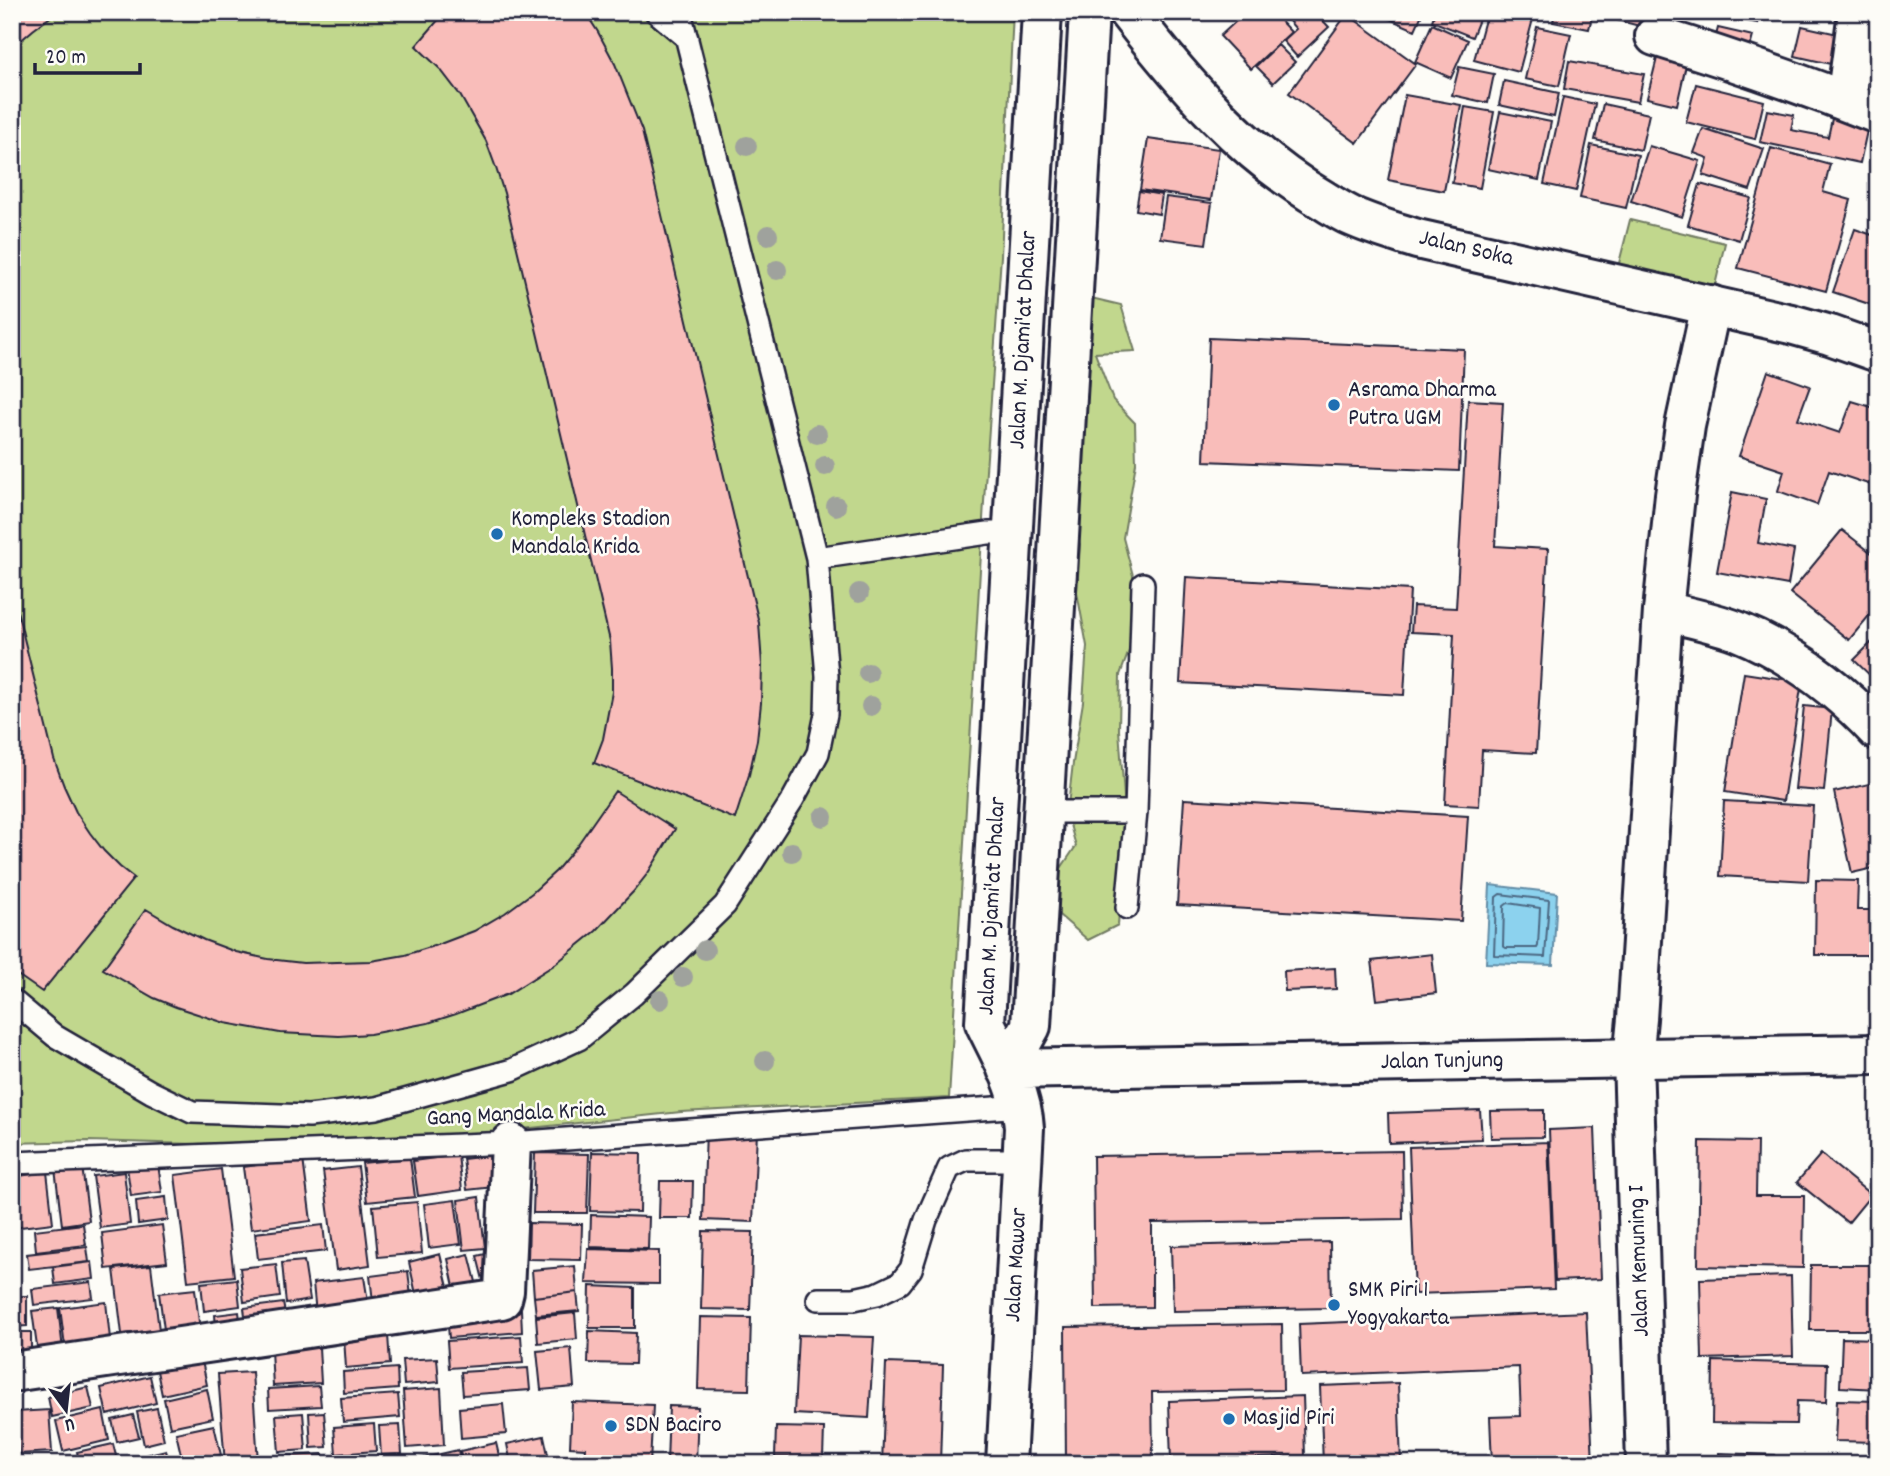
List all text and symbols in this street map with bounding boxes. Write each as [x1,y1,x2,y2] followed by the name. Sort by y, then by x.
[35,32,140,76] scale bar
[46,44,86,74] text: 20 m
[1415,222,1517,277] street label: Jalan Soka
[1001,230,1047,450] street label: Jalan M. Djami'at Dhalar
[1348,374,1497,436] place label: Asrama Dharma Putra UGM
[1326,397,1342,413] marker: Asrama Dharma Putra UGM
[511,503,670,565] place label: Kompleks Stadion Mandala Krida
[489,526,505,542] marker: Kompleks Stadion Mandala Krida
[970,796,1016,1016] street label: Jalan M. Djami'at Dhalar
[1380,1044,1504,1080] street label: Jalan Tunjung
[426,1093,607,1137] street label: Gang Mandala Krida
[1620,1184,1660,1338] street label: Jalan Kemuning I
[997,1207,1037,1323] street label: Jalan Mawar
[1348,1274,1450,1336] place label: SMK Piri 1 Yogyakarta
[1326,1297,1342,1313] marker: SMK Piri 1 Yogyakarta
[32,1374,102,1444] north arrow
[1243,1402,1334,1436] place label: Masjid Piri
[62,1409,77,1437] text: U
[625,1409,722,1443] place label: SDN Baciro
[1221,1411,1237,1427] marker: Masjid Piri
[603,1418,619,1434] marker: SDN Baciro

